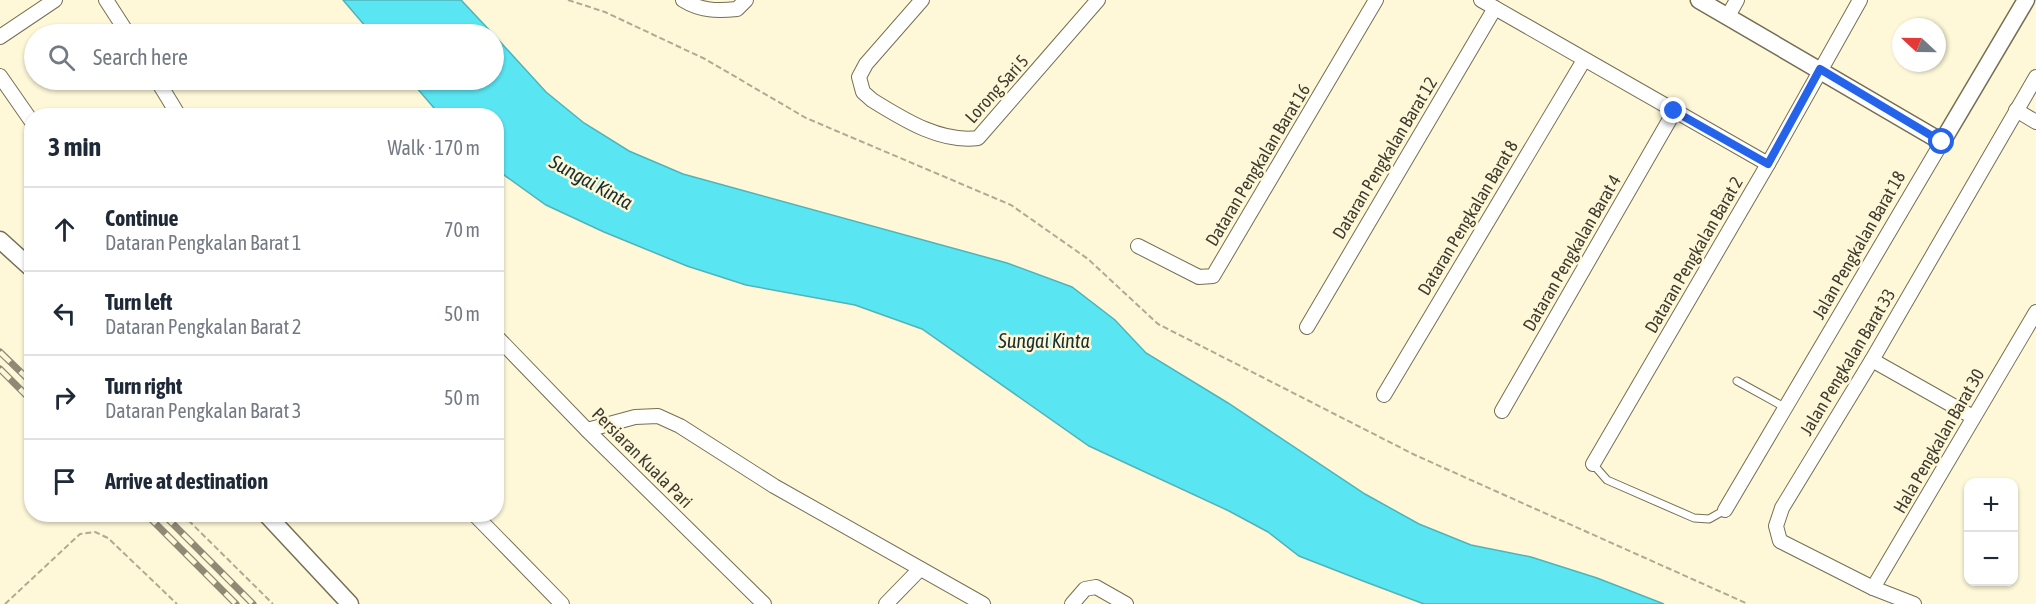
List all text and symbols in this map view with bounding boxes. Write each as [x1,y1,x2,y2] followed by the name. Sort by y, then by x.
[1892,18,1946,72] north arrow
[24,24,504,90] search box
[45,41,78,74] icon: search
[93,44,188,70] text: Search here
[961,50,1033,127] street label: Lorong Sari 5
[1328,73,1441,243] street label: Dataran Pengkalan Barat 12
[1201,80,1314,250] street label: Dataran Pengkalan Barat 16
[1660,97,1686,123] route end
[1928,128,1954,154] route start
[48,132,101,162] text: 3 min
[388,136,480,159] text: Walk · 170 m
[1413,137,1522,299] street label: Dataran Pengkalan Barat 8
[545,149,637,214] water label: Sungai Kinta
[1808,167,1909,322] street label: Jalan Pengkalan Barat 18
[1518,171,1625,335] street label: Dataran Pengkalan Barat 4
[1640,173,1747,337] street label: Dataran Pengkalan Barat 2
[105,205,179,231] text: Continue
[48,213,81,246] icon: ahead
[444,218,480,241] text: 70 m
[105,231,301,254] text: Dataran Pengkalan Barat 1
[1796,285,1900,439] street label: Jalan Pengkalan Barat 33
[105,289,172,315] text: Turn left
[48,297,81,330] icon: left
[444,302,480,325] text: 50 m
[105,315,301,338] text: Dataran Pengkalan Barat 2
[997,329,1090,352] water label: Sungai Kinta
[1889,365,1988,517] street label: Hala Pengkalan Barat 30
[105,373,182,399] text: Turn right
[48,381,81,414] icon: right
[444,386,480,409] text: 50 m
[105,399,301,422] text: Dataran Pengkalan Barat 3
[588,403,697,512] street label: Persiaran Kuala Pari
[48,465,81,498] icon: arrive
[105,468,268,494] text: Arrive at destination
[1964,478,2018,586] map controls
[1964,478,2018,532] button: +
[1964,532,2018,586] button: −

